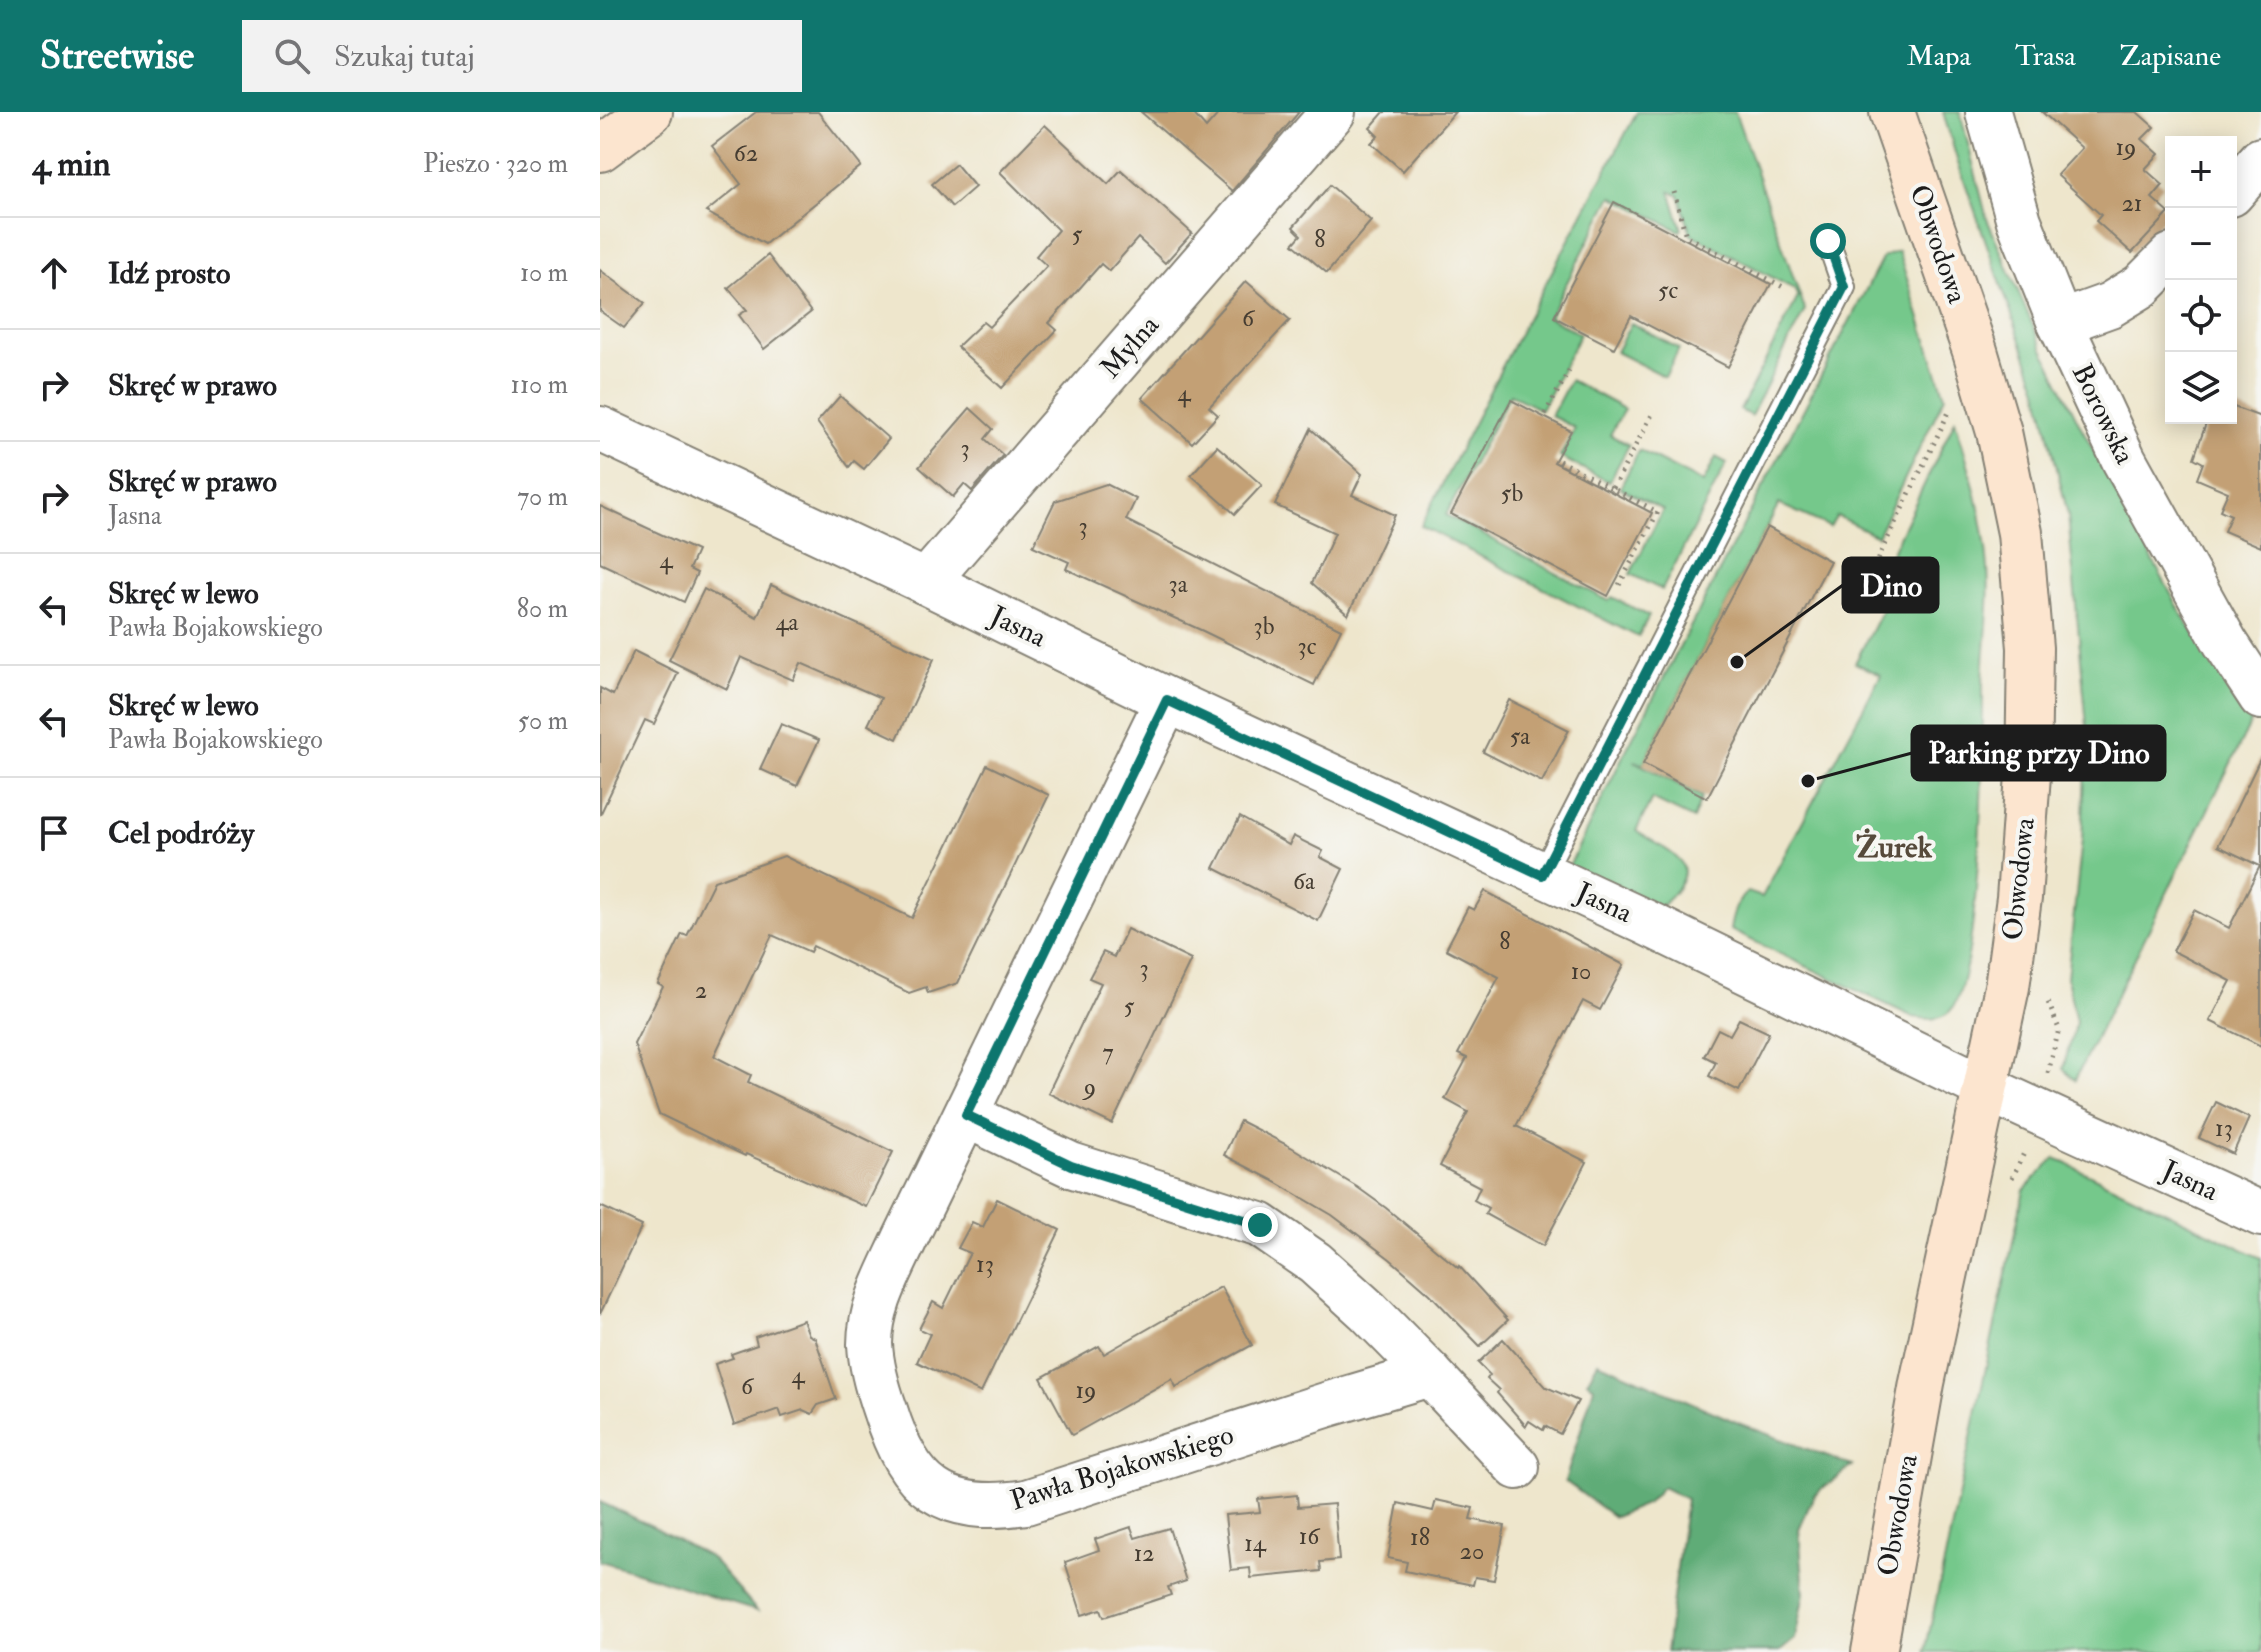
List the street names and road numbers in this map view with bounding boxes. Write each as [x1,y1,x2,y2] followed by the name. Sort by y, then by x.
[1901,180,1975,308] street label: Obwodowa
[1093,308,1167,386] street label: Mylna
[2064,358,2142,470] street label: Borowska
[983,598,1052,656] street label: Jasna
[1995,816,2043,942] street label: Obwodowa
[1570,875,1638,931] street label: Jasna
[2156,1153,2224,1209] street label: Jasna
[1006,1417,1238,1519] street label: Pawła Bojakowskiego
[1870,1451,1926,1578] street label: Obwodowa

